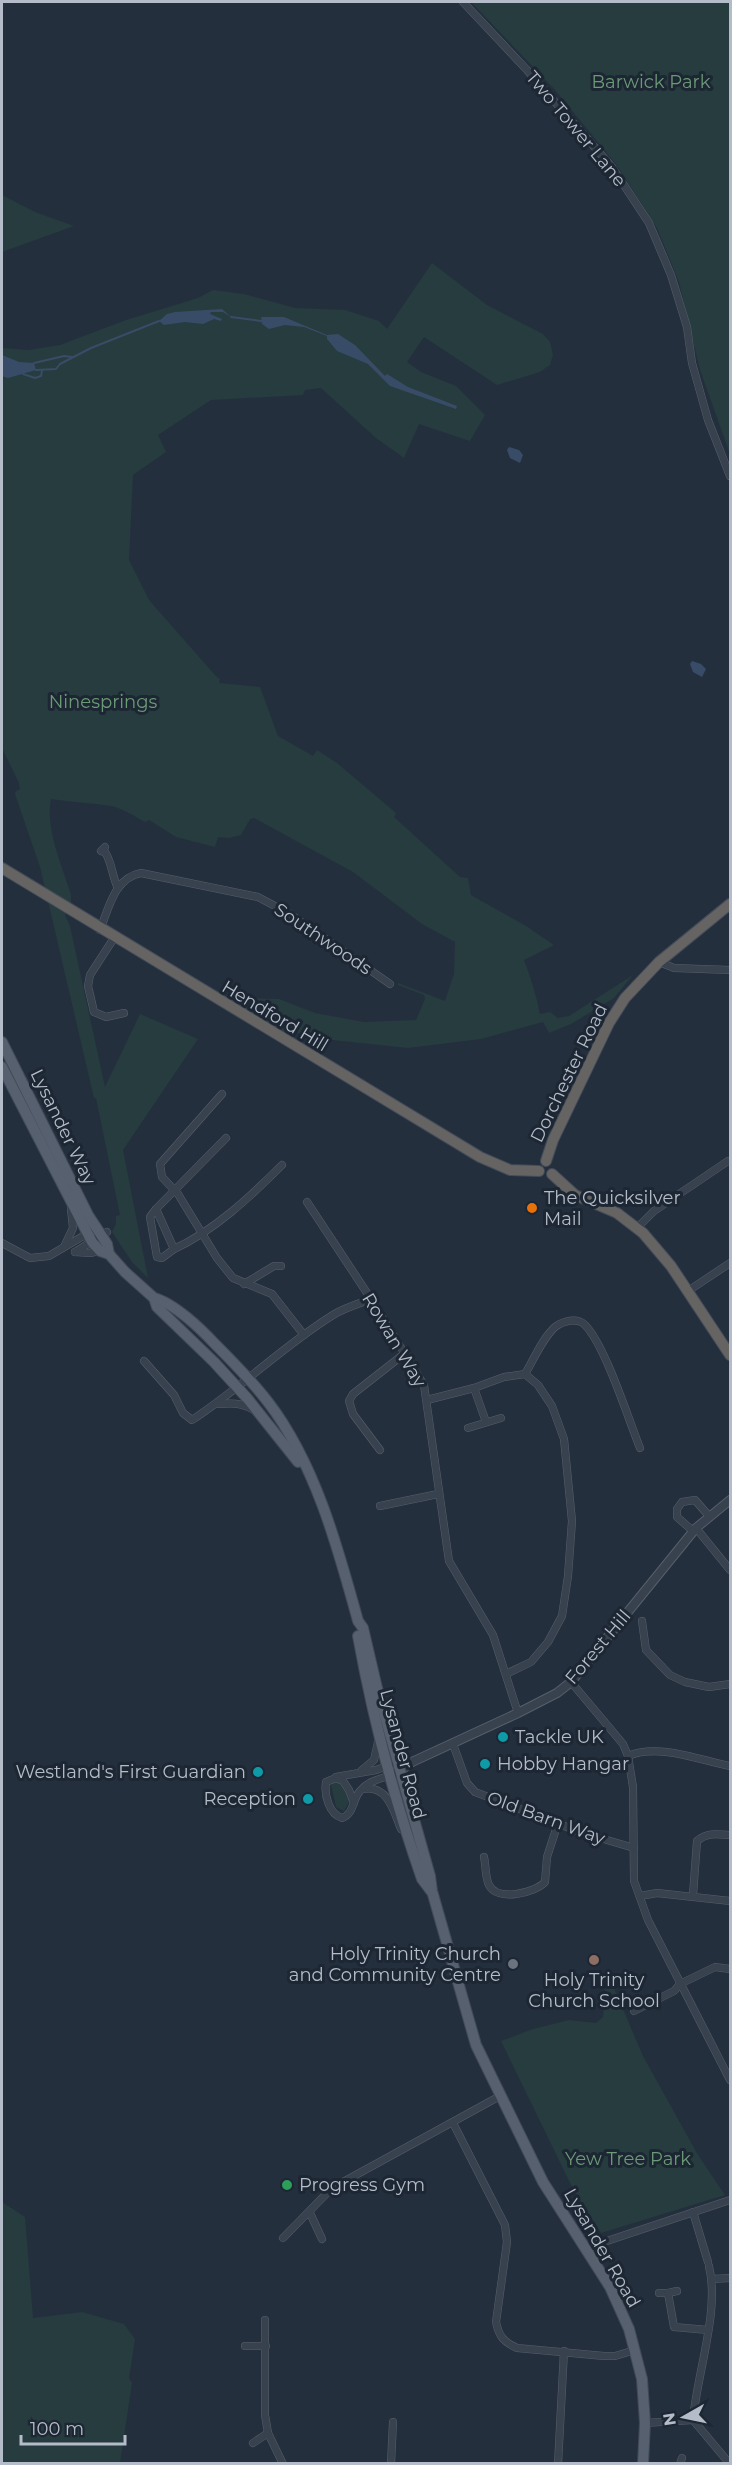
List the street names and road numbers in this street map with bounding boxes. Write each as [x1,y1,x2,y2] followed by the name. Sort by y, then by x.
[521,67,631,191] street label: Two Tower Lane
[270,898,376,980] street label: Southwoods
[218,976,332,1056] street label: Hendford Hill
[526,1000,612,1146] street label: Dorchester Road
[26,1066,101,1189] street label: Lysander Way
[357,1289,431,1391] street label: Rowan Way
[561,1605,635,1689] street label: Forest Hill
[375,1686,431,1822] street label: Lysander Road
[484,1786,608,1850] street label: Old Barn Way
[559,2185,645,2311] street label: Lysander Road

